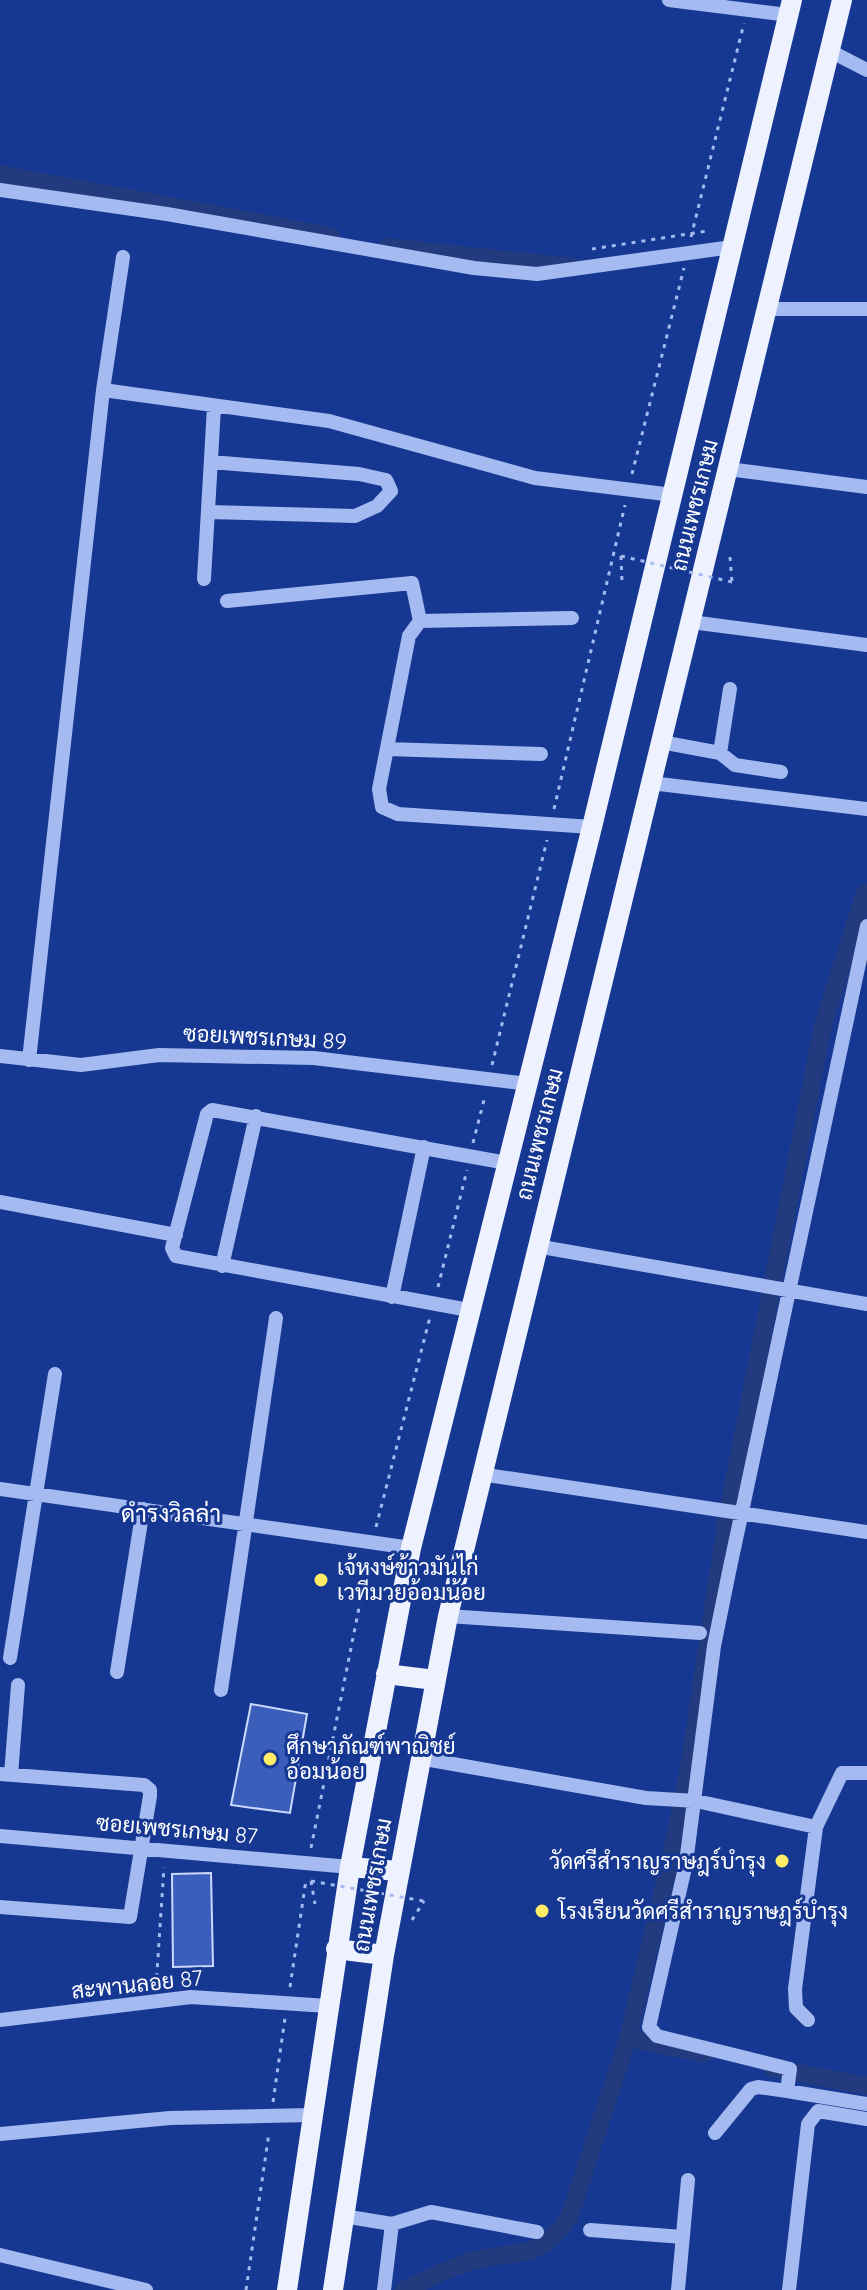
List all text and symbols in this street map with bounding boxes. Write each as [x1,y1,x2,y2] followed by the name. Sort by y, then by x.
[664,436,724,574] street label: ถนนเพชรเกษม
[183,1019,347,1055] street label: ซอยเพชรเกษม 89
[509,1065,569,1203] street label: ถนนเพชรเกษม
[121,1498,221,1528] district label: ดำรงวิลล่า
[337,1553,486,1606] place label: เจ้หงษ์ข้าวมันไก่ เวทีมวยอ้อมน้อย
[312,1571,330,1589] marker: เจ้หงษ์ข้าวมันไก่ เวทีมวยอ้อมน้อย
[286,1732,456,1785] place label: ศึกษาภัณฑ์พาณิชย์ อ้อมน้อย
[261,1750,279,1768] marker: ศึกษาภัณฑ์พาณิชย์ อ้อมน้อย
[95,1808,259,1850] street label: ซอยเพชรเกษม 87
[346,1816,398,1954] street label: ถนนเพชรเกษม
[549,1847,766,1877] place label: วัดศรีสําราญราษฎร์บํารุง
[773,1852,791,1870] marker: วัดศรีสําราญราษฎร์บํารุง
[557,1897,848,1927] place label: โรงเรียนวัดศรีสําราญราษฎร์บํารุง
[533,1902,551,1920] marker: โรงเรียนวัดศรีสําราญราษฎร์บํารุง
[70,1963,204,2005] street label: สะพานลอย 87

